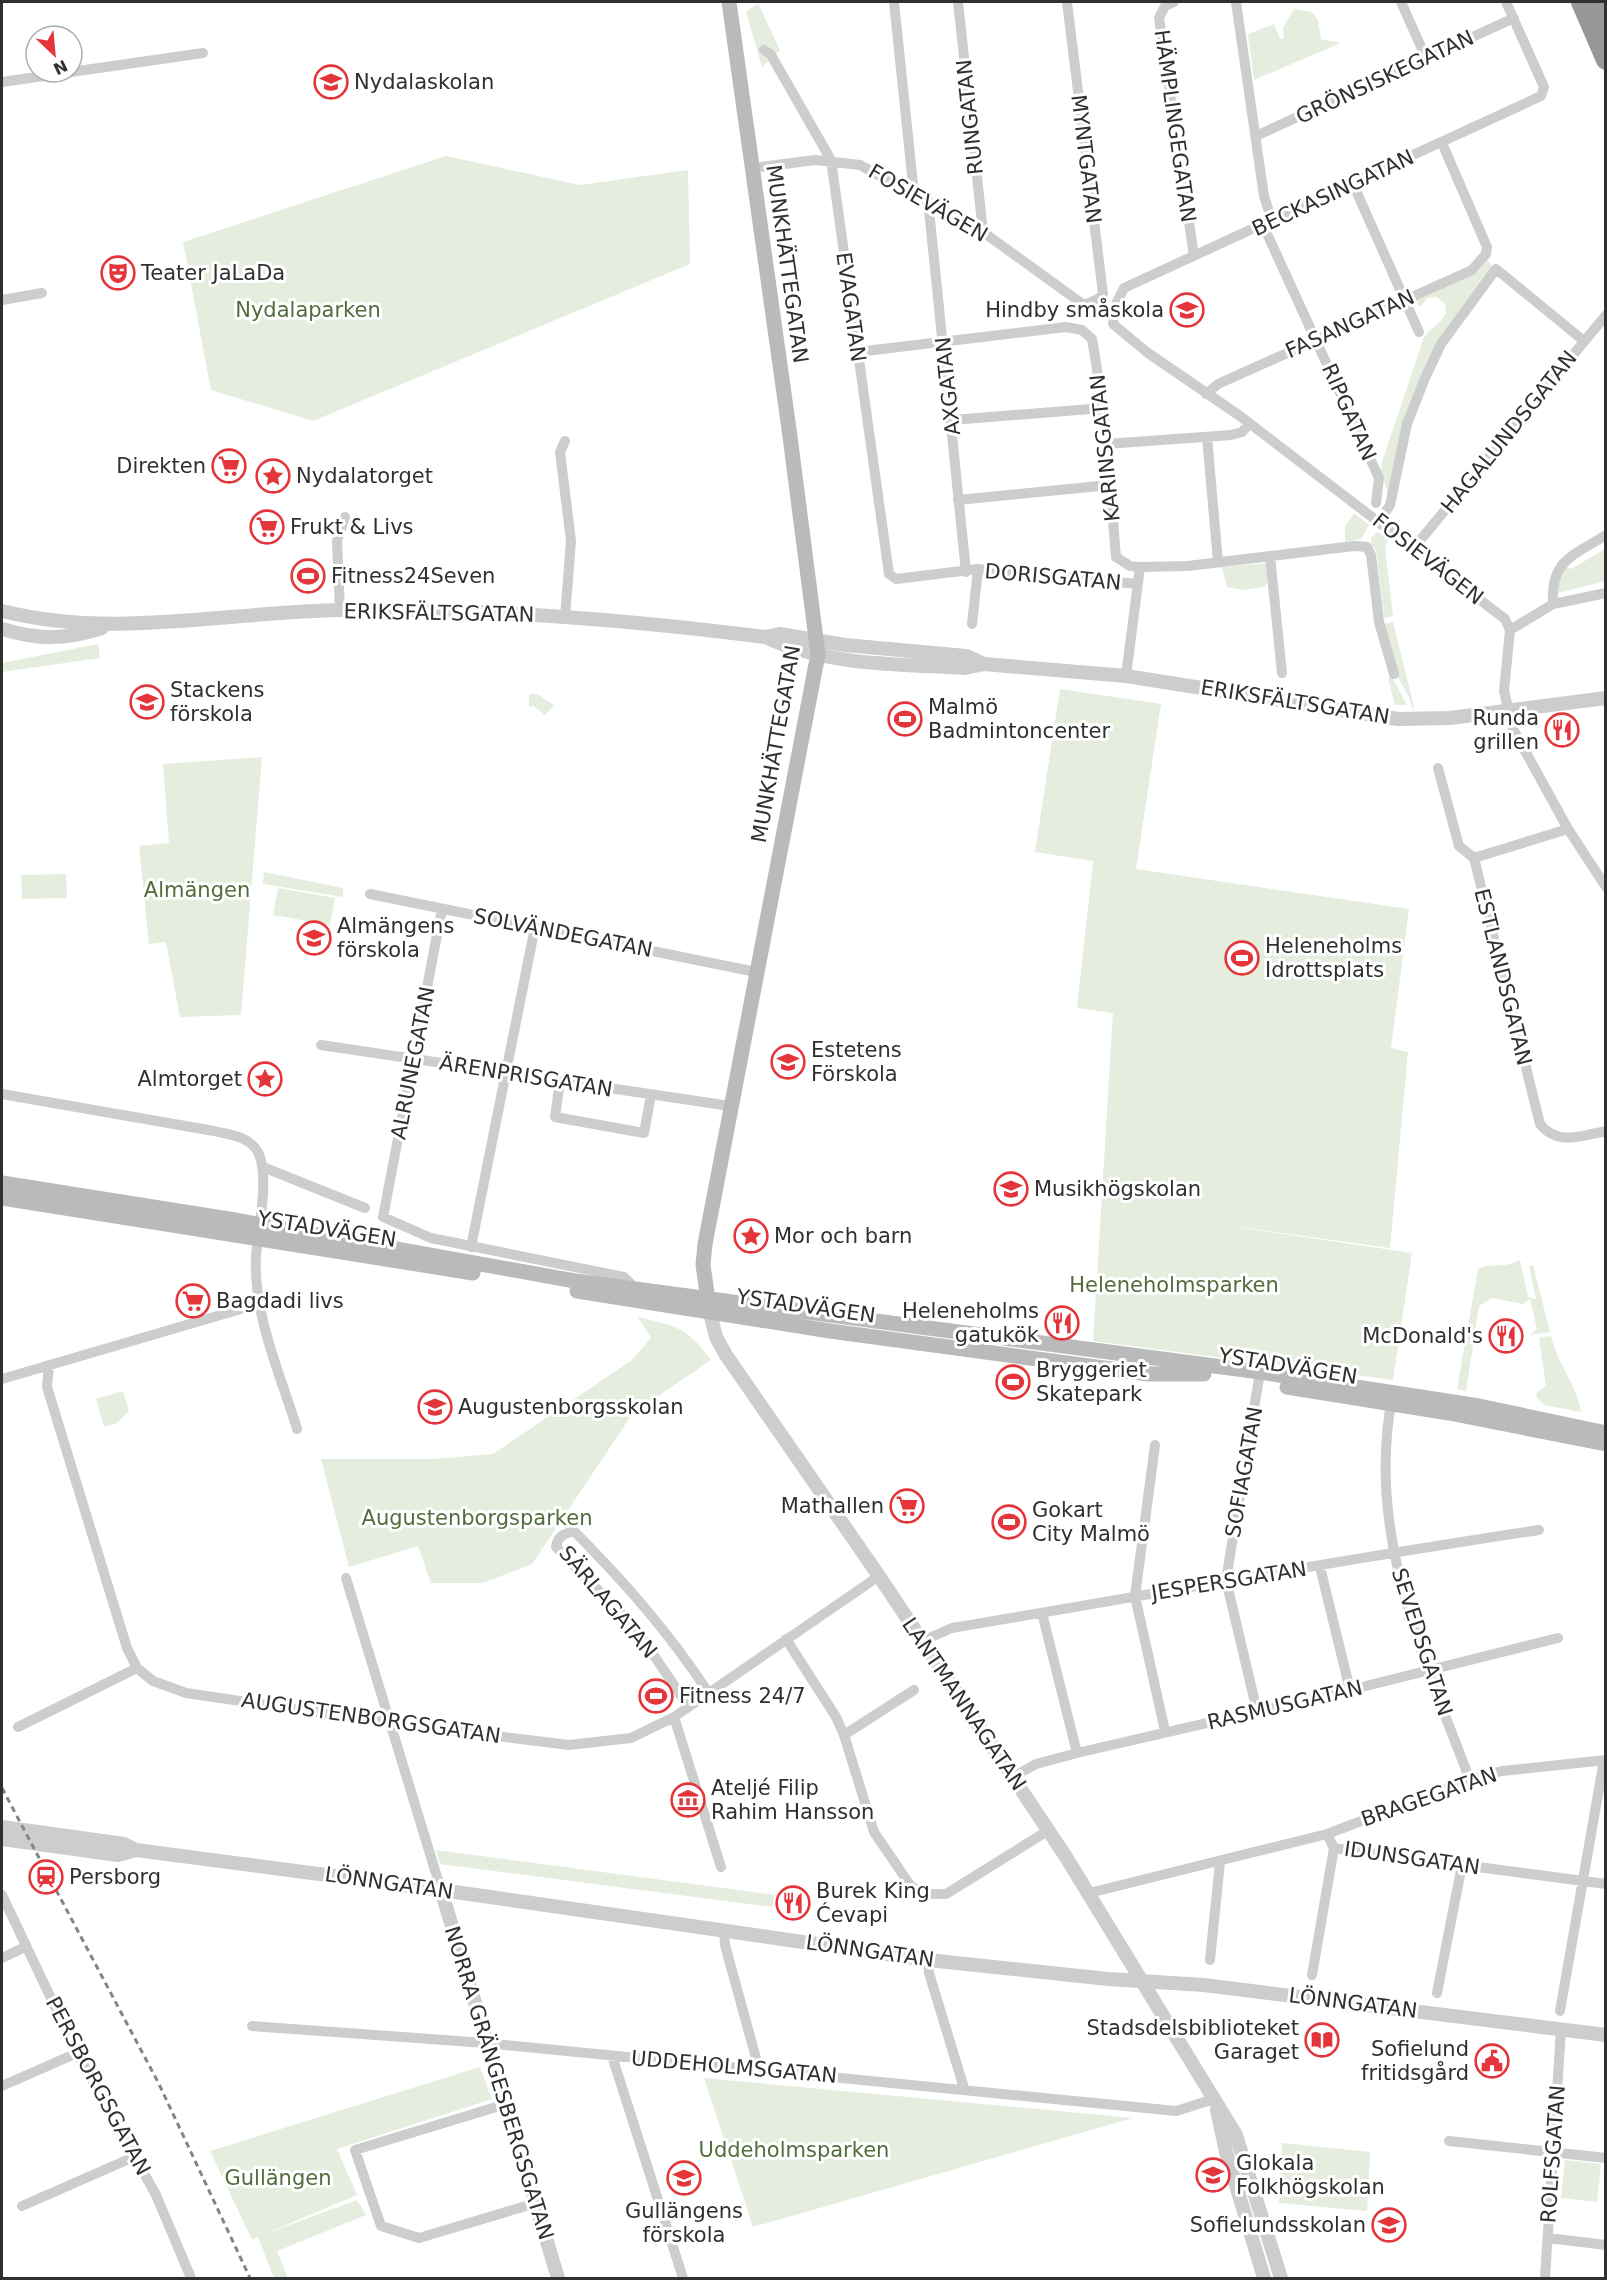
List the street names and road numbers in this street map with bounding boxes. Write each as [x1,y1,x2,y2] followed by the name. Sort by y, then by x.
[1292,24,1478,129] street label: GRÖNSISKEGATAN
[1150,28,1201,224] street label: HÄMPLINGEGATAN
[952,58,988,176] street label: RUNGATAN
[1066,93,1106,225] street label: MYNTGATAN
[1248,145,1418,241] street label: BECKASINGATAN
[864,158,992,247] street label: FOSIEVÄGEN
[761,163,814,365] street label: MUNKHÄTTEGATAN
[831,251,871,363] street label: EVAGATAN
[1282,285,1418,363] street label: FASANGATAN
[931,335,965,437] street label: AXGATAN
[1436,346,1582,518] street label: HAGALUNDSGATAN
[1317,360,1381,464] street label: RIPGATAN
[1085,373,1125,523] street label: KARINSGATAN
[1368,508,1489,610] street label: FOSIEVÄGEN
[984,559,1122,595] street label: DORISGATAN
[343,598,535,627] street label: ERIKSFÄLTSGATAN
[746,643,805,845] street label: MUNKHÄTTEGATAN
[1199,674,1391,729] street label: ERIKSFÄLTSGATAN
[1469,886,1537,1068] street label: ESTLANDSGATAN
[471,903,655,962] street label: SOLVÄNDEGATAN
[386,984,440,1142] street label: ALRUNEGATAN
[438,1049,614,1102] street label: ÄRENPRISGATAN
[255,1205,398,1252] street label: YSTADVÄGEN
[734,1283,877,1328] street label: YSTADVÄGEN
[1216,1342,1359,1389] street label: YSTADVÄGEN
[1221,1405,1267,1539] street label: SOFIAGATAN
[554,1540,663,1663] street label: SÄRLAGATAN
[1148,1557,1308,1605] street label: JESPERSGATAN
[1387,1565,1457,1719] street label: SEVEDSGATAN
[897,1613,1031,1795] street label: LANTMANNAGATAN
[1205,1675,1365,1735] street label: RASMUSGATAN
[240,1688,502,1748] street label: AUGUSTENBORGSGATAN
[1358,1763,1500,1831] street label: BRAGEGATAN
[1342,1837,1482,1879] street label: IDUNSGATAN
[323,1861,455,1904] street label: LÖNNGATAN
[440,1923,559,2243] street label: NORRA GRÄNGESBERGSGATAN
[804,1929,936,1972] street label: LÖNNGATAN
[1287,1982,1419,2023] street label: LÖNNGATAN
[41,1993,155,2179] street label: PERSBORGSGATAN
[630,2046,838,2088] street label: UDDEHOLMSGATAN
[1536,2084,1570,2224] street label: ROLFSGATAN

